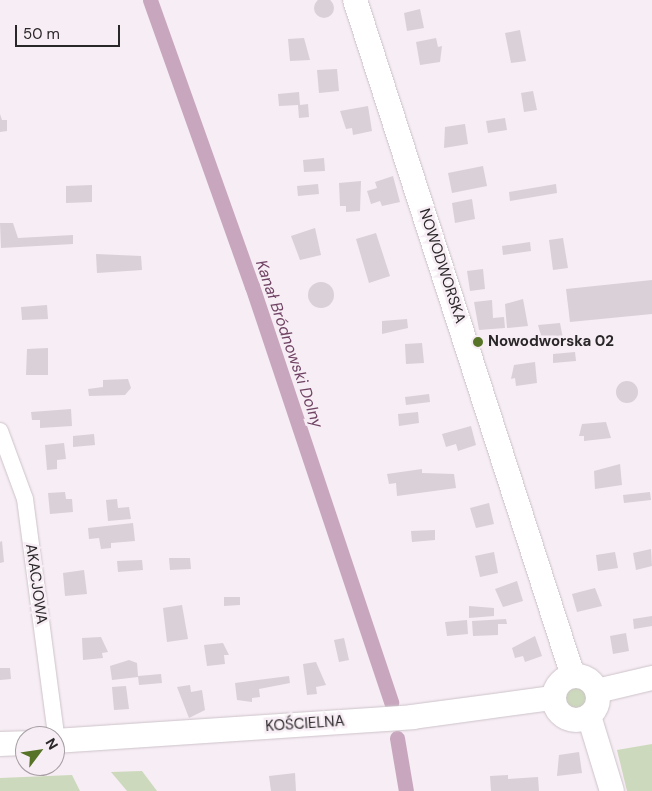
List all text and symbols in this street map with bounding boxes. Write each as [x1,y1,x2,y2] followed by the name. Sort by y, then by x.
[18,15,122,47] scale bar
[23,24,60,44] text: 50 m
[415,206,469,326] street label: NOWODWORSKA
[251,257,327,431] water label: Kanał Bródnowski Dolny
[488,333,614,351] place label: Nowodworska 02
[472,336,484,348] marker: Nowodworska 02
[21,543,51,625] street label: AKACJOWA
[265,712,345,736] street label: KOŚCIELNA
[15,726,65,776] north arrow
[42,735,62,753] text: N

